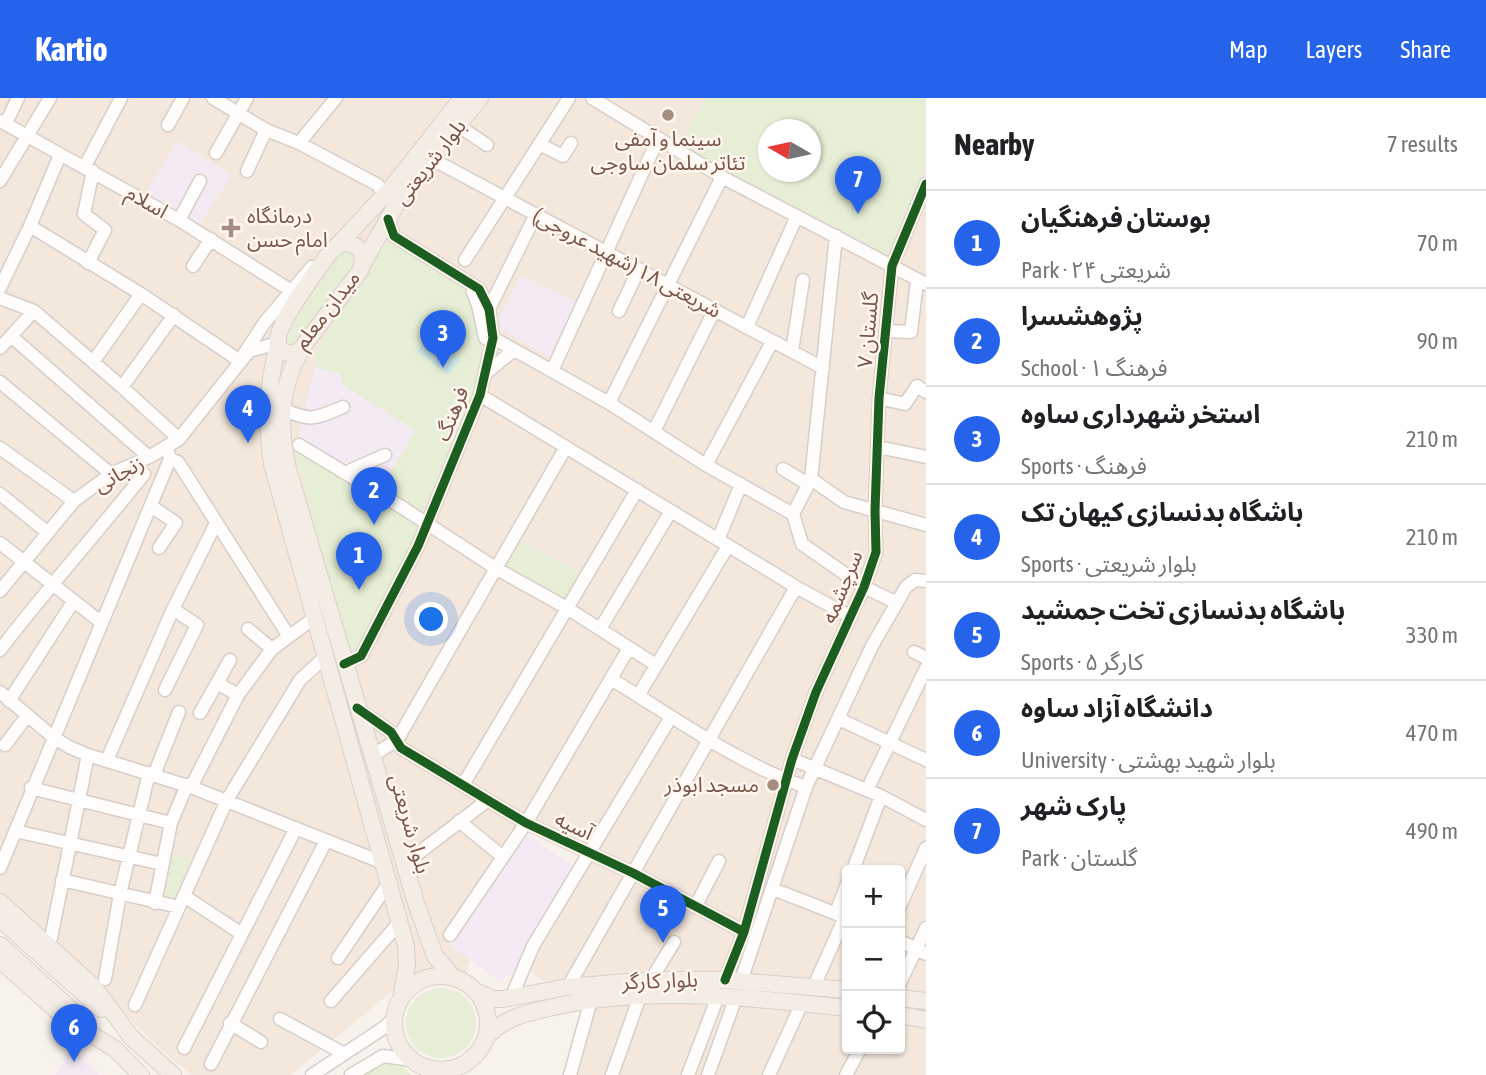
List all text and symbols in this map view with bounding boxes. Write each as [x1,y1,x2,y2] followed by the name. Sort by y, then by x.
[35,30,108,68] text: Kartio
[1229,36,1268,63] text: Map
[1306,36,1362,63] text: Layers
[1400,36,1451,63] text: Share
[660,107,676,123] marker: سینما و آمفی تئاتر سلمان ساوجی
[388,114,471,210] street label: بلوار شریعتی
[758,119,821,182] north arrow
[590,126,746,175] place label: سینما و آمفی تئاتر سلمان ساوجی
[954,127,1034,161] text: Nearby
[1387,131,1458,157] text: 7 results
[835,156,881,214] pin: 7
[120,180,173,227] street label: اسلام
[529,202,726,323] street label: شریعتی ۱۸ (شهید عروجی)
[247,203,328,256] place label: درمانگاه امام حسن
[1021,203,1211,233] text: بوستان فرهنگیان
[221,218,241,238] marker: درمانگاه امام حسن
[972,230,982,256] text: 1
[1417,230,1458,256] text: 70 m
[1021,257,1171,283] text: Park · شریعتی ۲۴
[288,266,367,356] street label: میدان معلم
[852,291,883,369] street label: گلستان ۷
[1021,301,1143,331] text: پژوهشسرا
[420,310,466,368] pin: 3
[972,328,982,354] text: 2
[1417,328,1458,354] text: 90 m
[1021,355,1168,381] text: School · فرهنگ ۱
[429,383,474,445] street label: فرهنگ
[225,385,271,443] pin: 4
[1021,399,1260,429] text: استخر شهرداری ساوه
[972,426,982,452] text: 3
[1406,426,1458,452] text: 210 m
[89,450,148,497] street label: زنجانی
[1021,453,1147,479] text: Sports · فرهنگ
[351,467,397,525] pin: 2
[1021,497,1304,527] text: باشگاه بدنسازی کیهان تک
[972,524,982,550] text: 4
[1406,524,1458,550] text: 210 m
[336,532,382,590] pin: 1
[816,547,868,627] street label: سرچشمه
[1021,551,1197,577] text: Sports · بلوار شریعتی
[1021,595,1345,625] text: باشگاه بدنسازی تخت جمشید
[414,602,448,636] your location
[972,622,982,648] text: 5
[1406,622,1458,648] text: 330 m
[1021,649,1144,675] text: Sports · کارگر ۵
[1021,693,1213,723] text: دانشگاه آزاد ساوه
[972,720,982,746] text: 6
[1406,720,1458,746] text: 470 m
[1021,747,1276,773] text: University · بلوار شهید بهشتی
[384,771,437,876] street label: بلوار شریعتی
[663,772,759,797] place label: مسجد ابوذر
[765,777,781,793] marker: مسجد ابوذر
[1021,791,1127,821] text: پارک شهر
[551,806,598,845] street label: آسیه
[972,818,982,844] text: 7
[1406,818,1458,844] text: 490 m
[1021,845,1138,871] text: Park · گلستان
[842,865,905,1054] map controls
[842,865,905,928] button: +
[640,885,686,943] pin: 5
[842,928,905,991] button: −
[621,967,698,994] street label: بلوار کارگر
[842,991,905,1054] button: locate
[51,1004,97,1062] pin: 6

